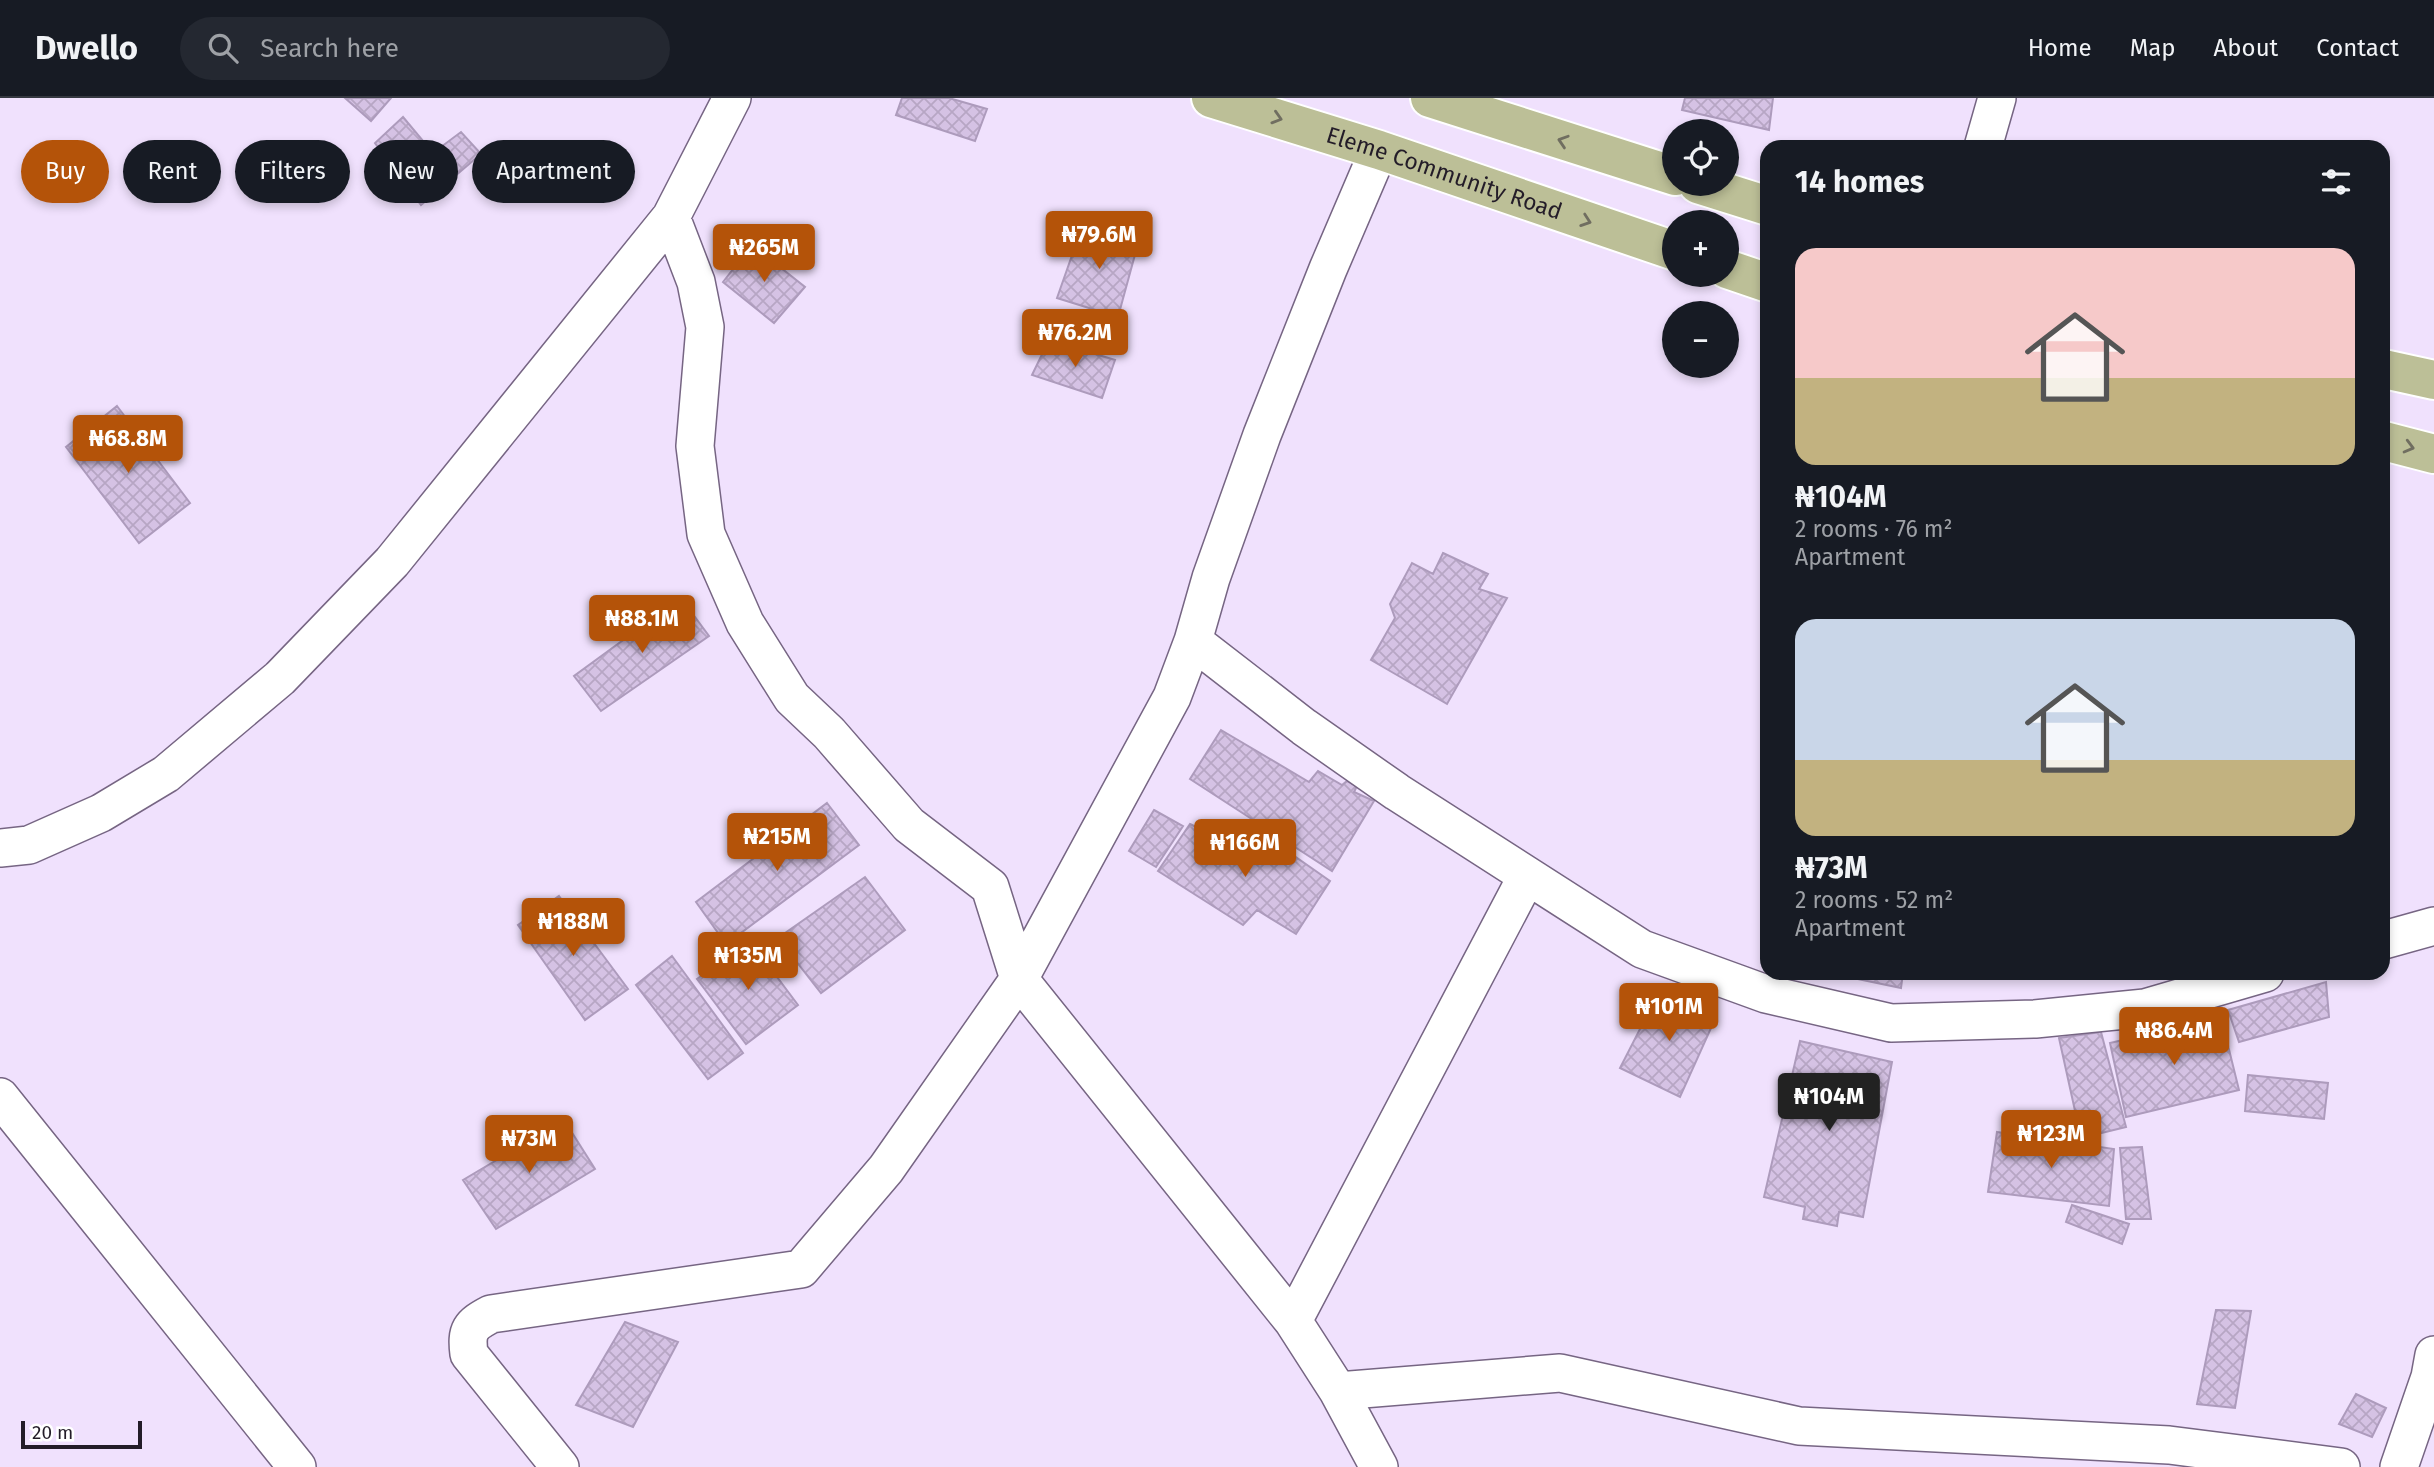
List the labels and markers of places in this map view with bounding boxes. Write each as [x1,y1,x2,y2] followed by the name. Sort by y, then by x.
[1042,212,1156,271] pin: ₦79.6M
[715,225,813,284] pin: ₦265M
[1018,310,1132,369] pin: ₦76.2M
[71,416,185,475] pin: ₦68.8M
[585,596,699,655] pin: ₦88.1M
[728,814,826,873] pin: ₦215M
[1196,820,1294,879] pin: ₦166M
[524,898,622,958] pin: ₦188M
[699,932,797,992] pin: ₦135M
[1620,984,1718,1043] pin: ₦101M
[2117,1007,2231,1067] pin: ₦86.4M
[1780,1074,1878,1133] pin: ₦104M
[2002,1110,2100,1170] pin: ₦123M
[488,1116,570,1175] pin: ₦73M

